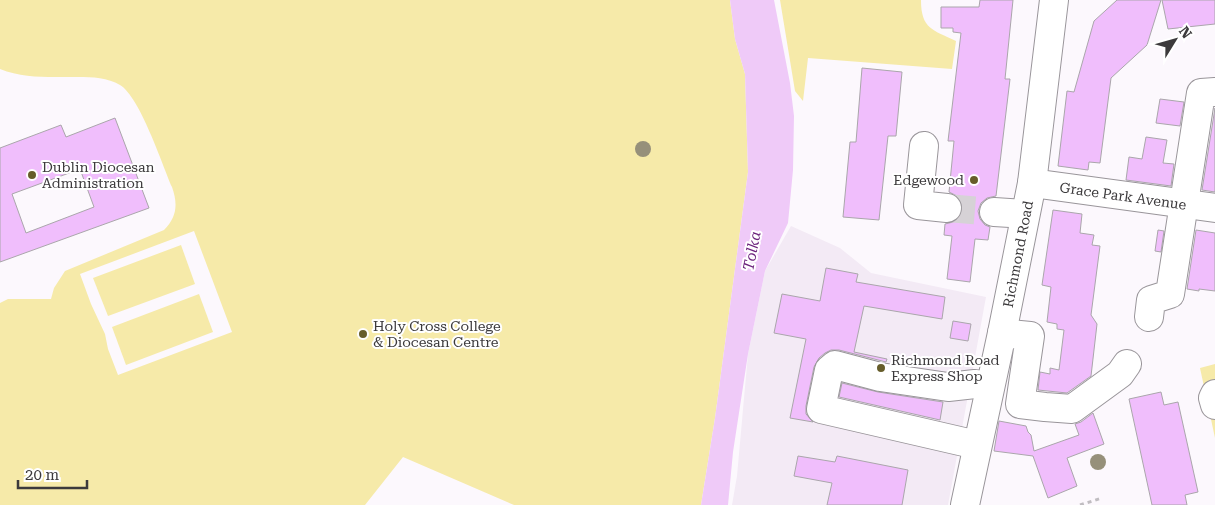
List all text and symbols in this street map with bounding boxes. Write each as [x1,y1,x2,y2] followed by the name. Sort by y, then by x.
[1150,15,1200,65] north arrow
[1176,23,1195,41] text: N
[42,159,155,191] place label: Dublin Diocesan Administration
[26,169,38,181] marker: Dublin Diocesan Administration
[893,172,964,188] place label: Edgewood
[968,174,980,186] marker: Edgewood
[1059,179,1188,213] street label: Grace Park Avenue
[1000,199,1036,309] street label: Richmond Road
[739,230,765,272] water label: Tolka
[373,318,501,350] place label: Holy Cross College & Diocesan Centre
[357,328,369,340] marker: Holy Cross College & Diocesan Centre
[891,352,999,384] place label: Richmond Road Express Shop
[875,362,887,374] marker: Richmond Road Express Shop
[18,458,86,490] scale bar
[25,466,60,484] text: 20 m

